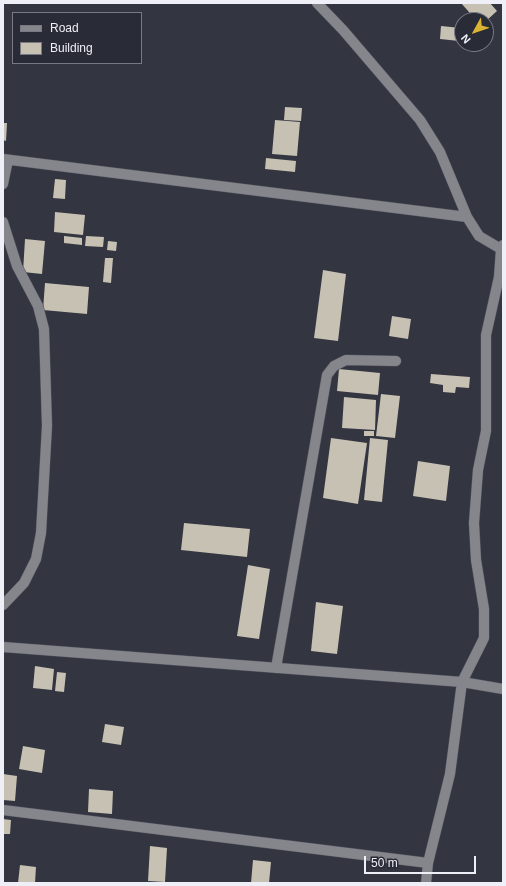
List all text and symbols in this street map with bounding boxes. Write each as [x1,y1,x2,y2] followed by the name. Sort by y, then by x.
[12,12,142,64] legend
[454,12,494,52] north arrow
[50,21,79,35] text: Road
[458,32,473,46] text: N
[50,41,93,55] text: Building
[366,848,478,874] scale bar
[371,856,398,870] text: 50 m

